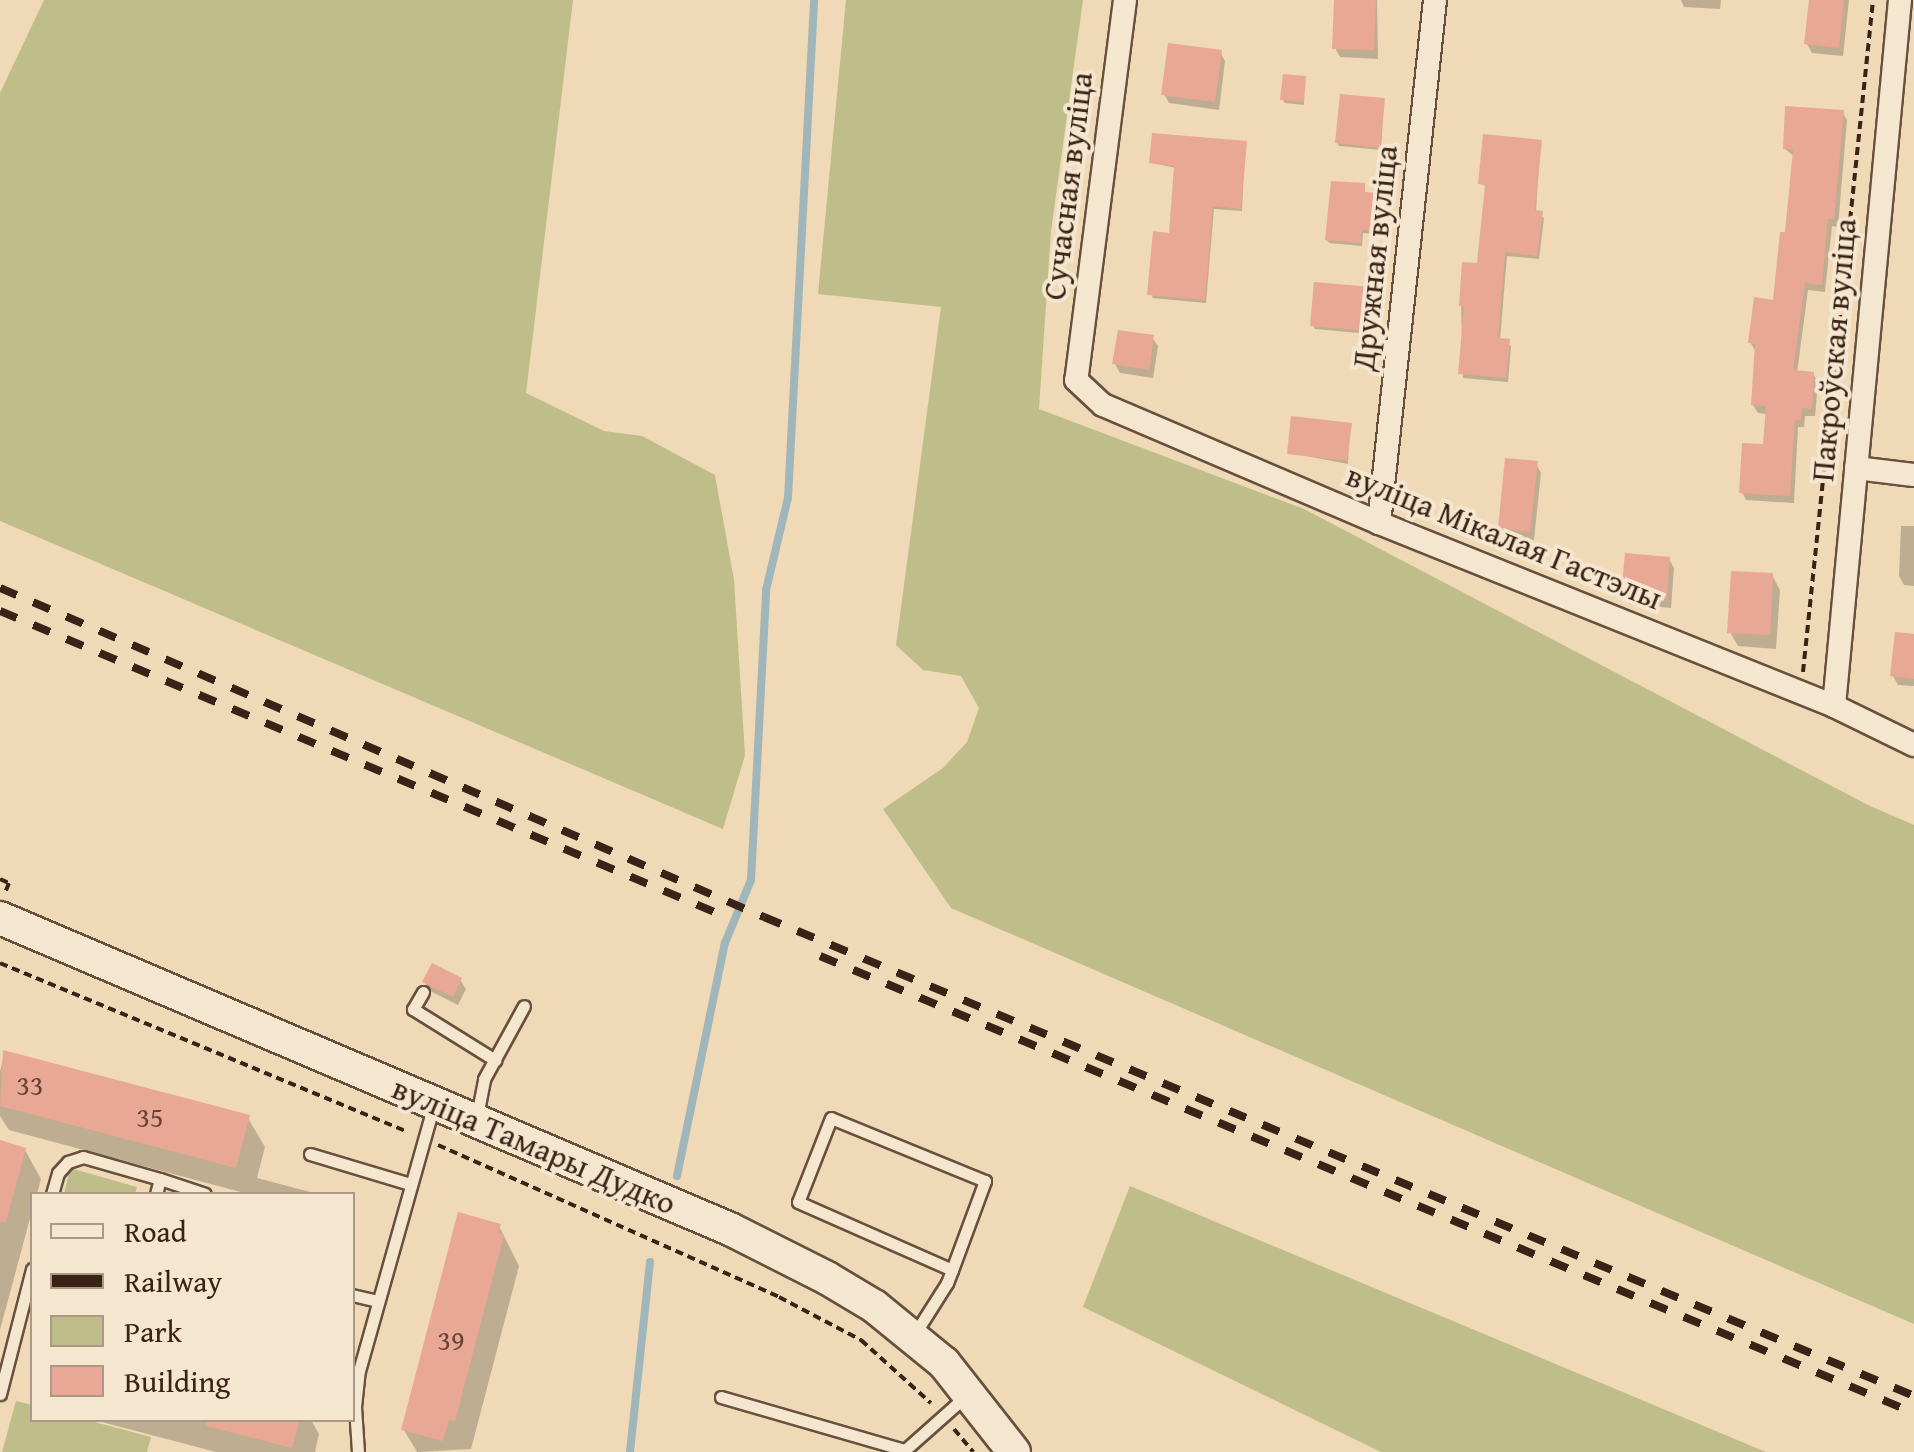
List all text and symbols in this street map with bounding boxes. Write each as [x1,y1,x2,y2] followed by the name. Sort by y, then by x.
[1035,70,1101,302] street label: Сучасная вуліца
[1344,143,1406,373] street label: Дружная вуліца
[1803,217,1865,483] street label: Пакроўская вуліца
[1341,456,1667,618] street label: вуліца Мікалая Гастэлы
[17,1068,43,1102] house number: 33
[386,1069,682,1223] street label: вуліца Тамары Дудко
[137,1100,163,1134] house number: 35
[30,1192,355,1422] legend
[124,1209,187,1253] text: Road
[124,1259,222,1303] text: Railway
[124,1309,182,1353] text: Park
[438,1323,464,1357] house number: 39
[124,1359,230,1403] text: Building

